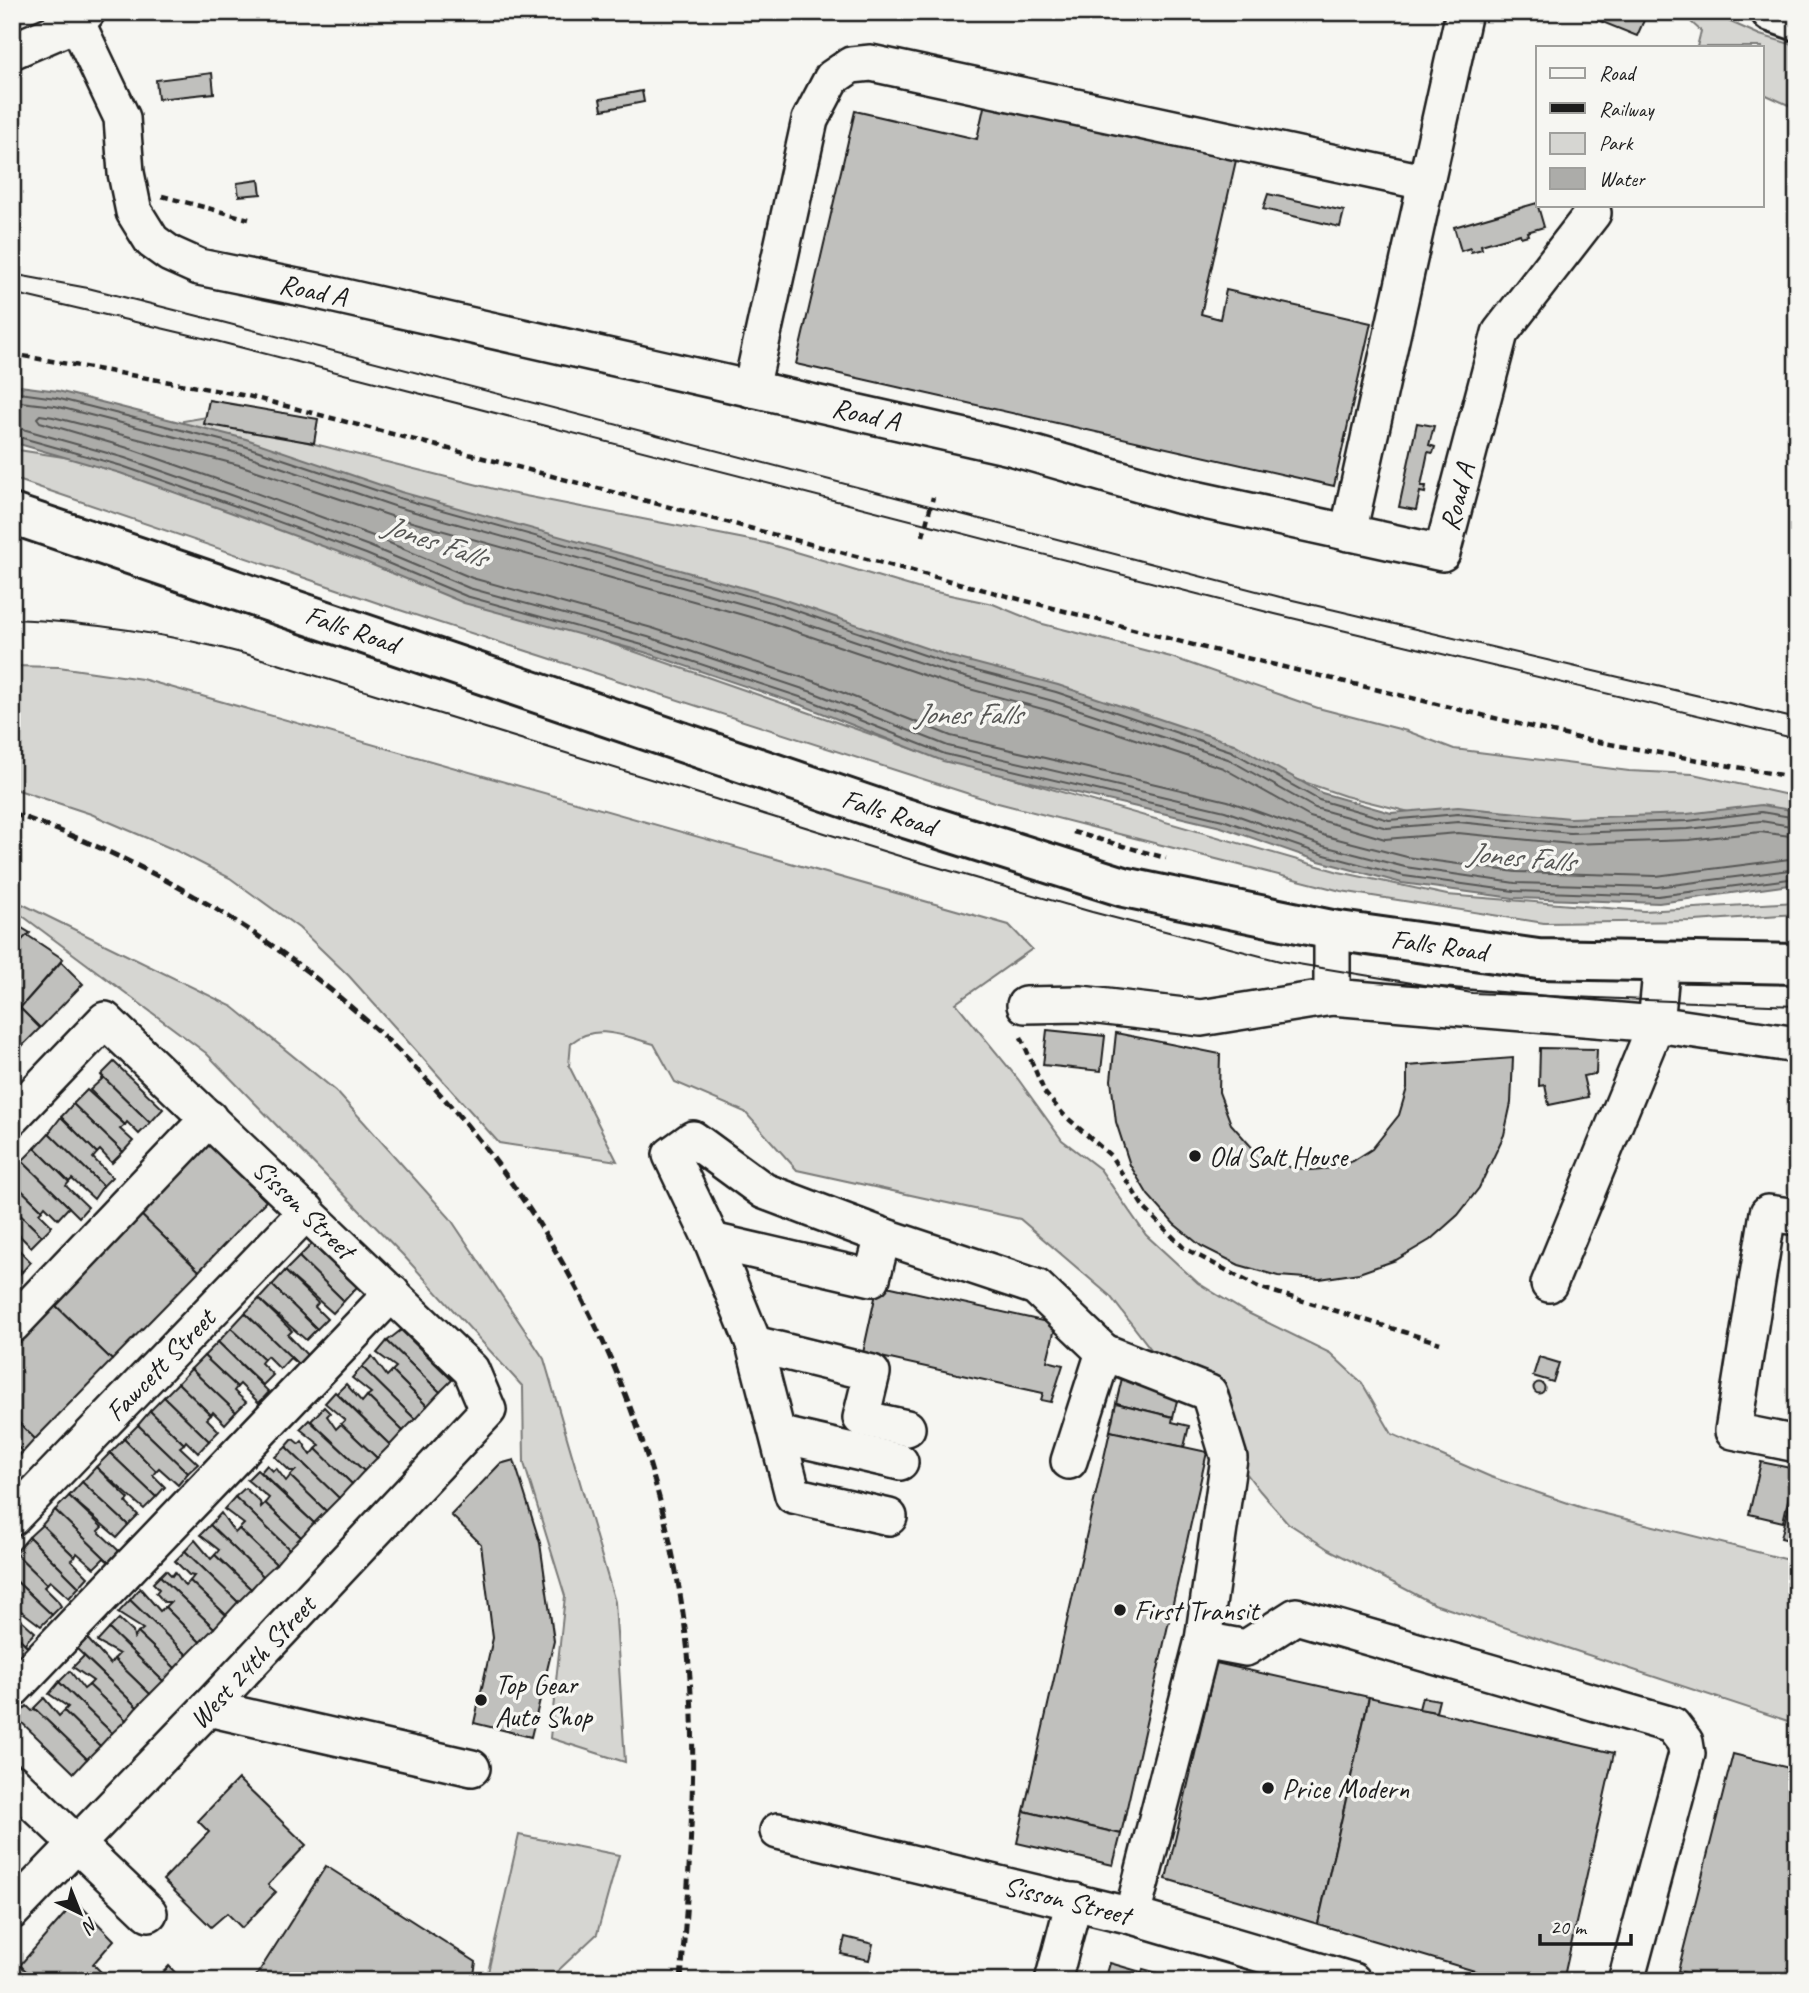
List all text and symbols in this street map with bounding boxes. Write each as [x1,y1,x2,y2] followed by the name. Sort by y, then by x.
[1536,46,1764,206] legend
[1599,60,1638,86] text: Road
[1599,96,1655,122] text: Railway
[1599,130,1634,156] text: Park
[1599,166,1646,192] text: Water
[276,266,352,315] street label: Road A
[829,389,905,439] street label: Road A
[1431,458,1483,534] street label: Road A
[376,505,496,578] water label: Jones Falls
[301,597,407,663] street label: Falls Road
[912,695,1026,733] water label: Jones Falls
[838,780,944,845] street label: Falls Road
[1464,833,1580,881] water label: Jones Falls
[1389,921,1493,970] street label: Falls Road
[1209,1139,1349,1174] place label: Old Salt House
[1187,1148,1203,1164] marker: Old Salt House
[246,1152,365,1269] street label: Sisson Street
[98,1299,224,1429] street label: Fawcett Street
[181,1586,324,1736] street label: West 24th Street
[1134,1593,1261,1628] place label: First Transit
[1112,1602,1128,1618] marker: First Transit
[495,1667,594,1734] place label: Top Gear Auto Shop
[473,1692,489,1708] marker: Top Gear Auto Shop
[1282,1771,1409,1806] place label: Price Modern
[1260,1780,1276,1796] marker: Price Modern
[1000,1867,1137,1933] street label: Sisson Street
[46,1878,116,1948] north arrow
[1540,1902,1630,1946] scale bar
[76,1912,103,1940] text: N
[1550,1914,1588,1940] text: 20 m

